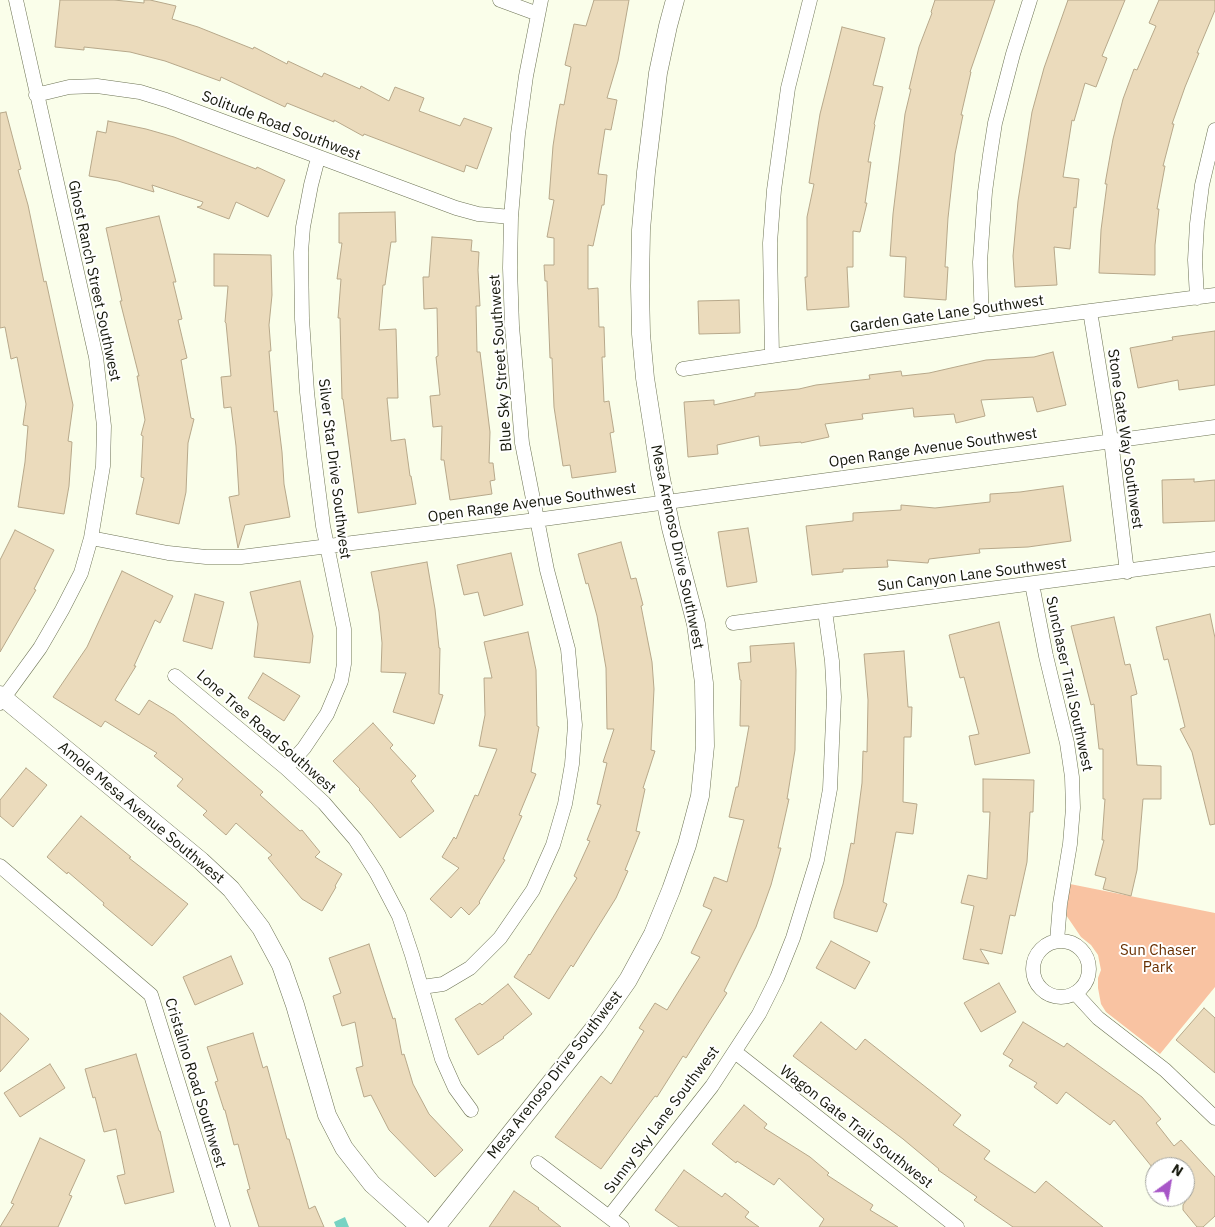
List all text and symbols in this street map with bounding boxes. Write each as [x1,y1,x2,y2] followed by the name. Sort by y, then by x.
[199,87,363,165] street label: Solitude Road Southwest
[64,179,124,383] street label: Ghost Ranch Street Southwest
[486,274,516,452] street label: Blue Sky Street Southwest
[849,291,1045,337] street label: Garden Gate Lane Southwest
[1103,348,1147,530] street label: Stone Gate Way Southwest
[314,378,354,560] street label: Silver Star Drive Southwest
[828,424,1038,472] street label: Open Range Avenue Southwest
[647,443,707,651] street label: Mesa Arenoso Drive Southwest
[427,479,637,527] street label: Open Range Avenue Southwest
[877,554,1067,596] street label: Sun Canyon Lane Southwest
[1042,595,1096,773] street label: Sunchaser Trail Southwest
[193,667,339,797] street label: Lone Tree Road Southwest
[54,738,228,888] street label: Amole Mesa Avenue Southwest
[1120,942,1196,977] park label: Sun Chaser Park
[484,987,626,1163] street label: Mesa Arenoso Drive Southwest
[161,996,229,1170] street label: Cristalino Road Southwest
[601,1043,723,1197] street label: Sunny Sky Lane Southwest
[776,1062,936,1192] street label: Wagon Gate Trail Southwest
[1145,1157,1195,1207] north arrow
[1168,1160,1186,1180] text: N

